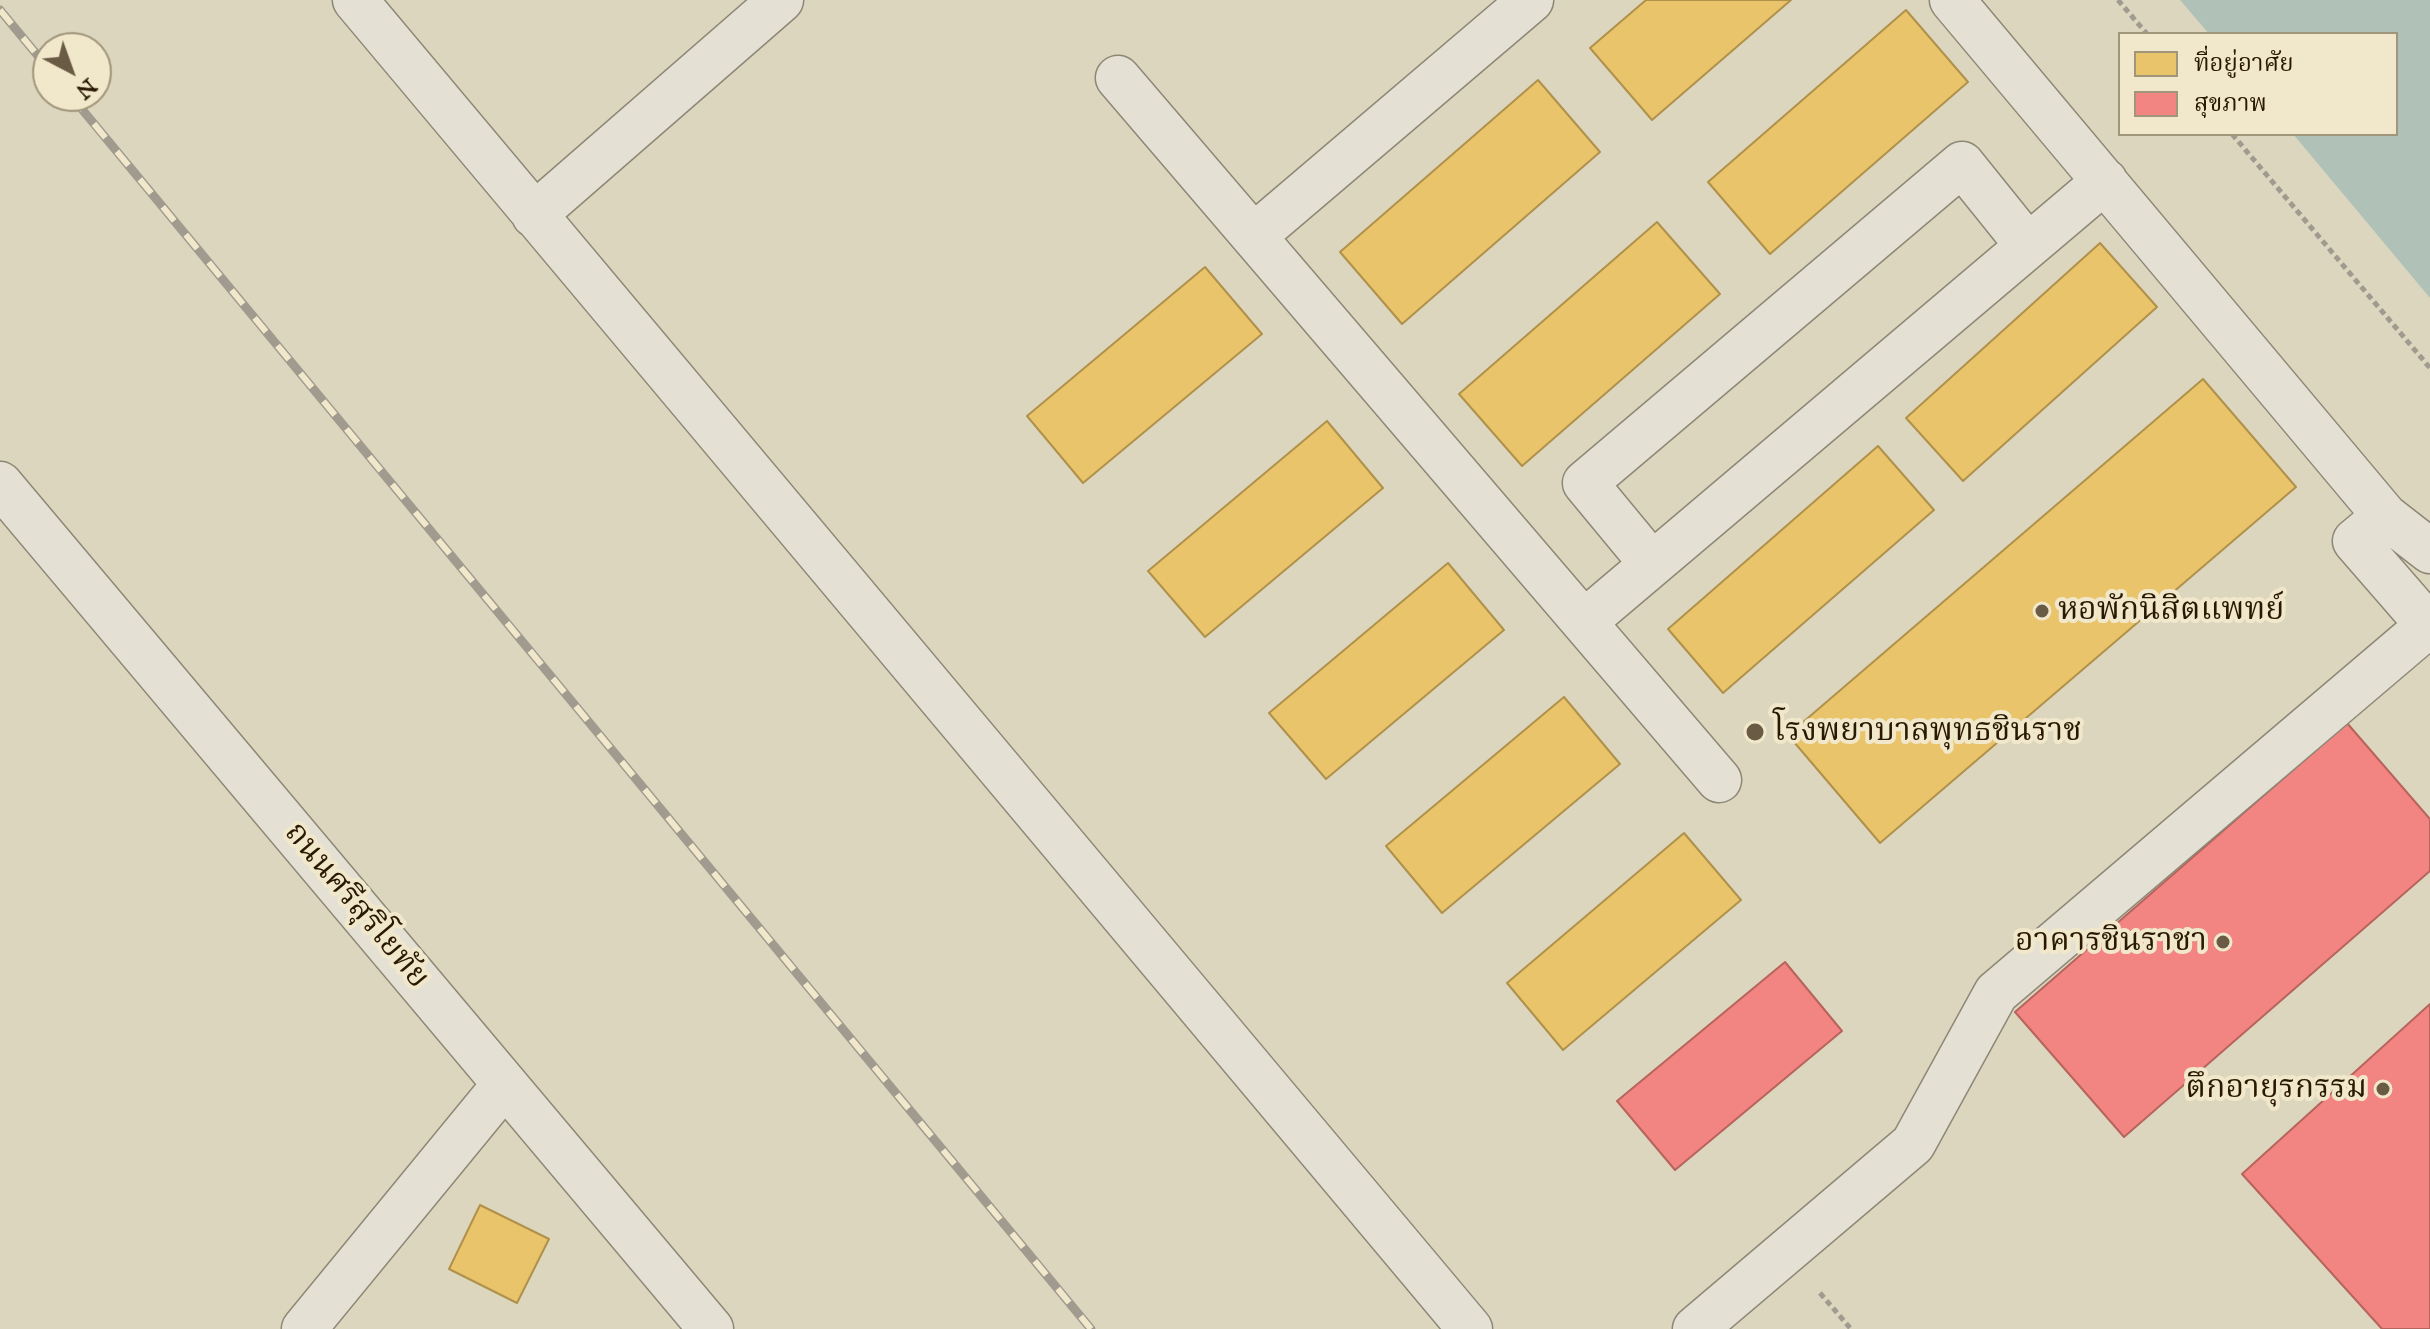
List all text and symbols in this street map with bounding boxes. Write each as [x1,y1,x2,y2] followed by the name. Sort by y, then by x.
[32,32,112,112] north arrow
[2118,32,2398,136] legend
[2194,48,2294,78] text: ที่อยู่อาศัย
[71,73,103,105] text: N
[2194,88,2267,118] text: สุขภาพ
[2058,592,2284,630] place label: หอพักนิสิตแพทย์
[2033,602,2051,620] marker: หอพักนิสิตแพทย์
[1773,713,2082,751] place label: โรงพยาบาลพุทธชินราช
[1744,721,1766,743] marker: โรงพยาบาลพุทธชินราช
[275,815,437,997] street label: ถนนศรีสุริโยทัย
[2015,923,2207,961] place label: อาคารชินราชา
[2214,933,2232,951] marker: อาคารชินราชา
[2185,1070,2367,1108] place label: ตึกอายุรกรรม
[2374,1080,2392,1098] marker: ตึกอายุรกรรม

